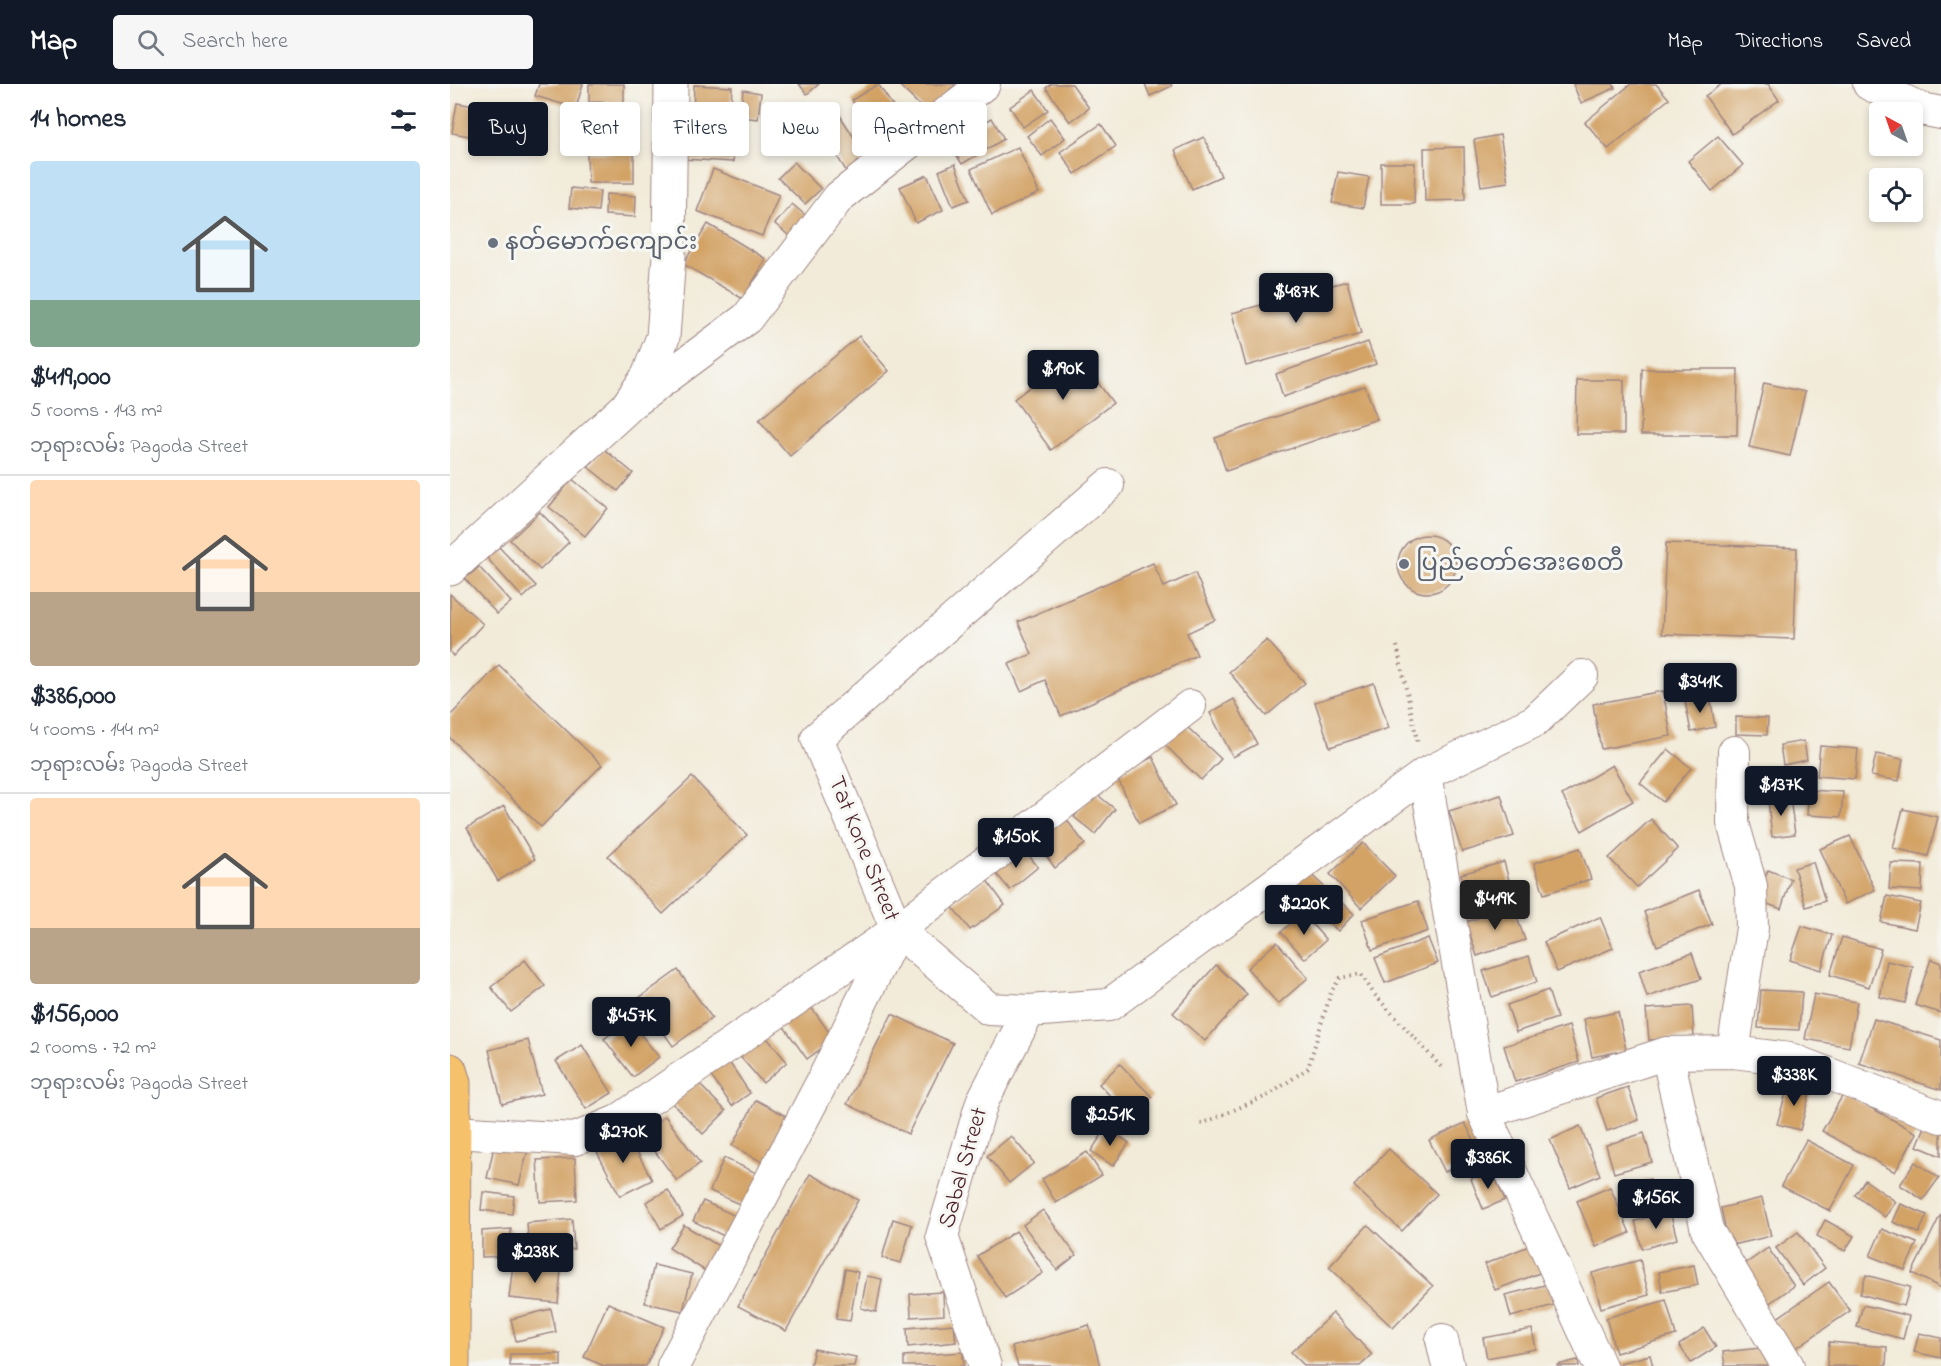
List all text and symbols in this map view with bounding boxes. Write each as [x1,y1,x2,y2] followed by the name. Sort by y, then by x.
[113,15,533,69] search box
[30,22,77,63] text: Map
[134,26,167,59] icon: search
[182,26,288,58] text: Search here
[1667,27,1703,57] text: Map
[1736,27,1823,57] text: Directions
[1856,27,1911,57] text: Saved
[30,101,126,139] text: 14 homes
[468,102,548,156] chip: Buy
[560,102,640,156] chip: Rent
[652,102,749,156] chip: Filters
[761,102,840,156] chip: New
[852,102,987,156] chip: Apartment
[1869,102,1923,156] north arrow
[1869,102,1923,222] map controls
[387,104,420,137] icon: filters
[1869,168,1923,222] button: locate
[171,200,279,308] icon: home
[505,225,697,261] place label: နတ်မောက်ကျောင်း
[486,236,500,250] marker: နတ်မောက်ကျောင်း
[1254,273,1338,324] pin: $487K
[1273,278,1319,307] text: $487K
[1021,350,1105,401] pin: $190K
[1042,355,1084,384] text: $190K
[30,359,111,397] text: $419,000
[30,397,163,426] text: 5 rooms · 143 m²
[30,433,248,462] text: ဘုရားလမ်း Pagoda Street
[171,519,279,627] icon: home
[1416,546,1624,582] place label: ပြည်တော်အေးစေတီ
[1397,557,1411,571] marker: ပြည်တော်အေးစေတီ
[1658,663,1742,714] pin: $341K
[1678,668,1722,697] text: $341K
[30,678,116,716] text: $386,000
[30,716,160,745] text: 4 rooms · 144 m²
[30,752,248,781] text: ဘုရားလမ်း Pagoda Street
[1739,766,1823,817] pin: $137K
[818,771,908,927] street label: Tat Kone Street
[1759,771,1803,800] text: $137K
[974,818,1058,869] pin: $150K
[992,823,1040,852] text: $150K
[171,837,279,945] icon: home
[1453,880,1537,931] pin: $419K
[1262,885,1346,936] pin: $220K
[1474,885,1516,914] text: $419K
[1279,890,1329,919] text: $220K
[30,996,118,1034] text: $156,000
[589,997,673,1048] pin: $457K
[606,1002,656,1031] text: $457K
[30,1034,157,1063] text: 2 rooms · 72 m²
[1752,1056,1836,1107] pin: $338K
[1771,1061,1817,1090] text: $338K
[30,1070,248,1099] text: ဘုရားလမ်း Pagoda Street
[1068,1096,1152,1147] pin: $251K
[1085,1101,1135,1130] text: $251K
[930,1103,998,1233] street label: Sabal Street
[581,1113,665,1164] pin: $270K
[599,1118,647,1147] text: $270K
[1446,1139,1530,1190] pin: $386K
[1465,1144,1511,1173] text: $386K
[1614,1179,1698,1230] pin: $156K
[1632,1184,1680,1213] text: $156K
[493,1233,577,1284] pin: $238K
[511,1238,559,1267] text: $238K

